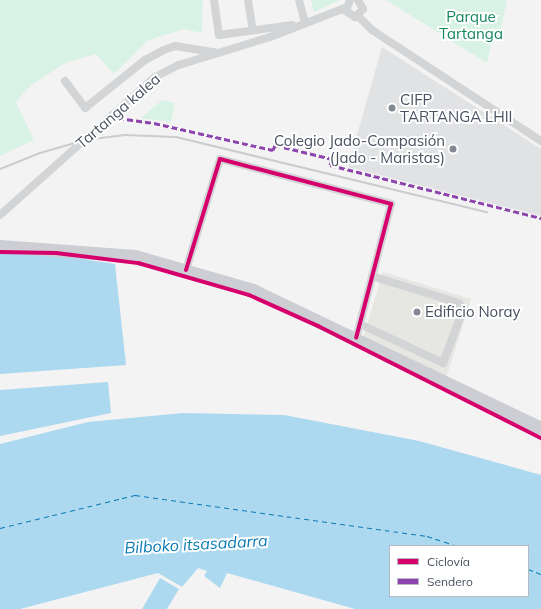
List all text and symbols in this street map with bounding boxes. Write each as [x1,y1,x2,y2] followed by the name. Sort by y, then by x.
[439,7,503,42] park label: Parque Tartanga
[72,70,164,152] street label: Tartanga kalea
[400,90,513,125] place label: CIFP TARTANGA LHII
[387,103,397,113] marker: CIFP TARTANGA LHII
[274,131,445,166] place label: Colegio Jado-Compasión (Jado - Maristas)
[448,144,458,154] marker: Colegio Jado-Compasión (Jado - Maristas)
[425,303,520,321] place label: Edificio Noray
[412,307,422,317] marker: Edificio Noray
[124,531,268,557] water label: Bilboko itsasadarra
[389,545,529,597] legend
[427,554,470,569] text: Ciclovía
[427,574,473,589] text: Sendero

